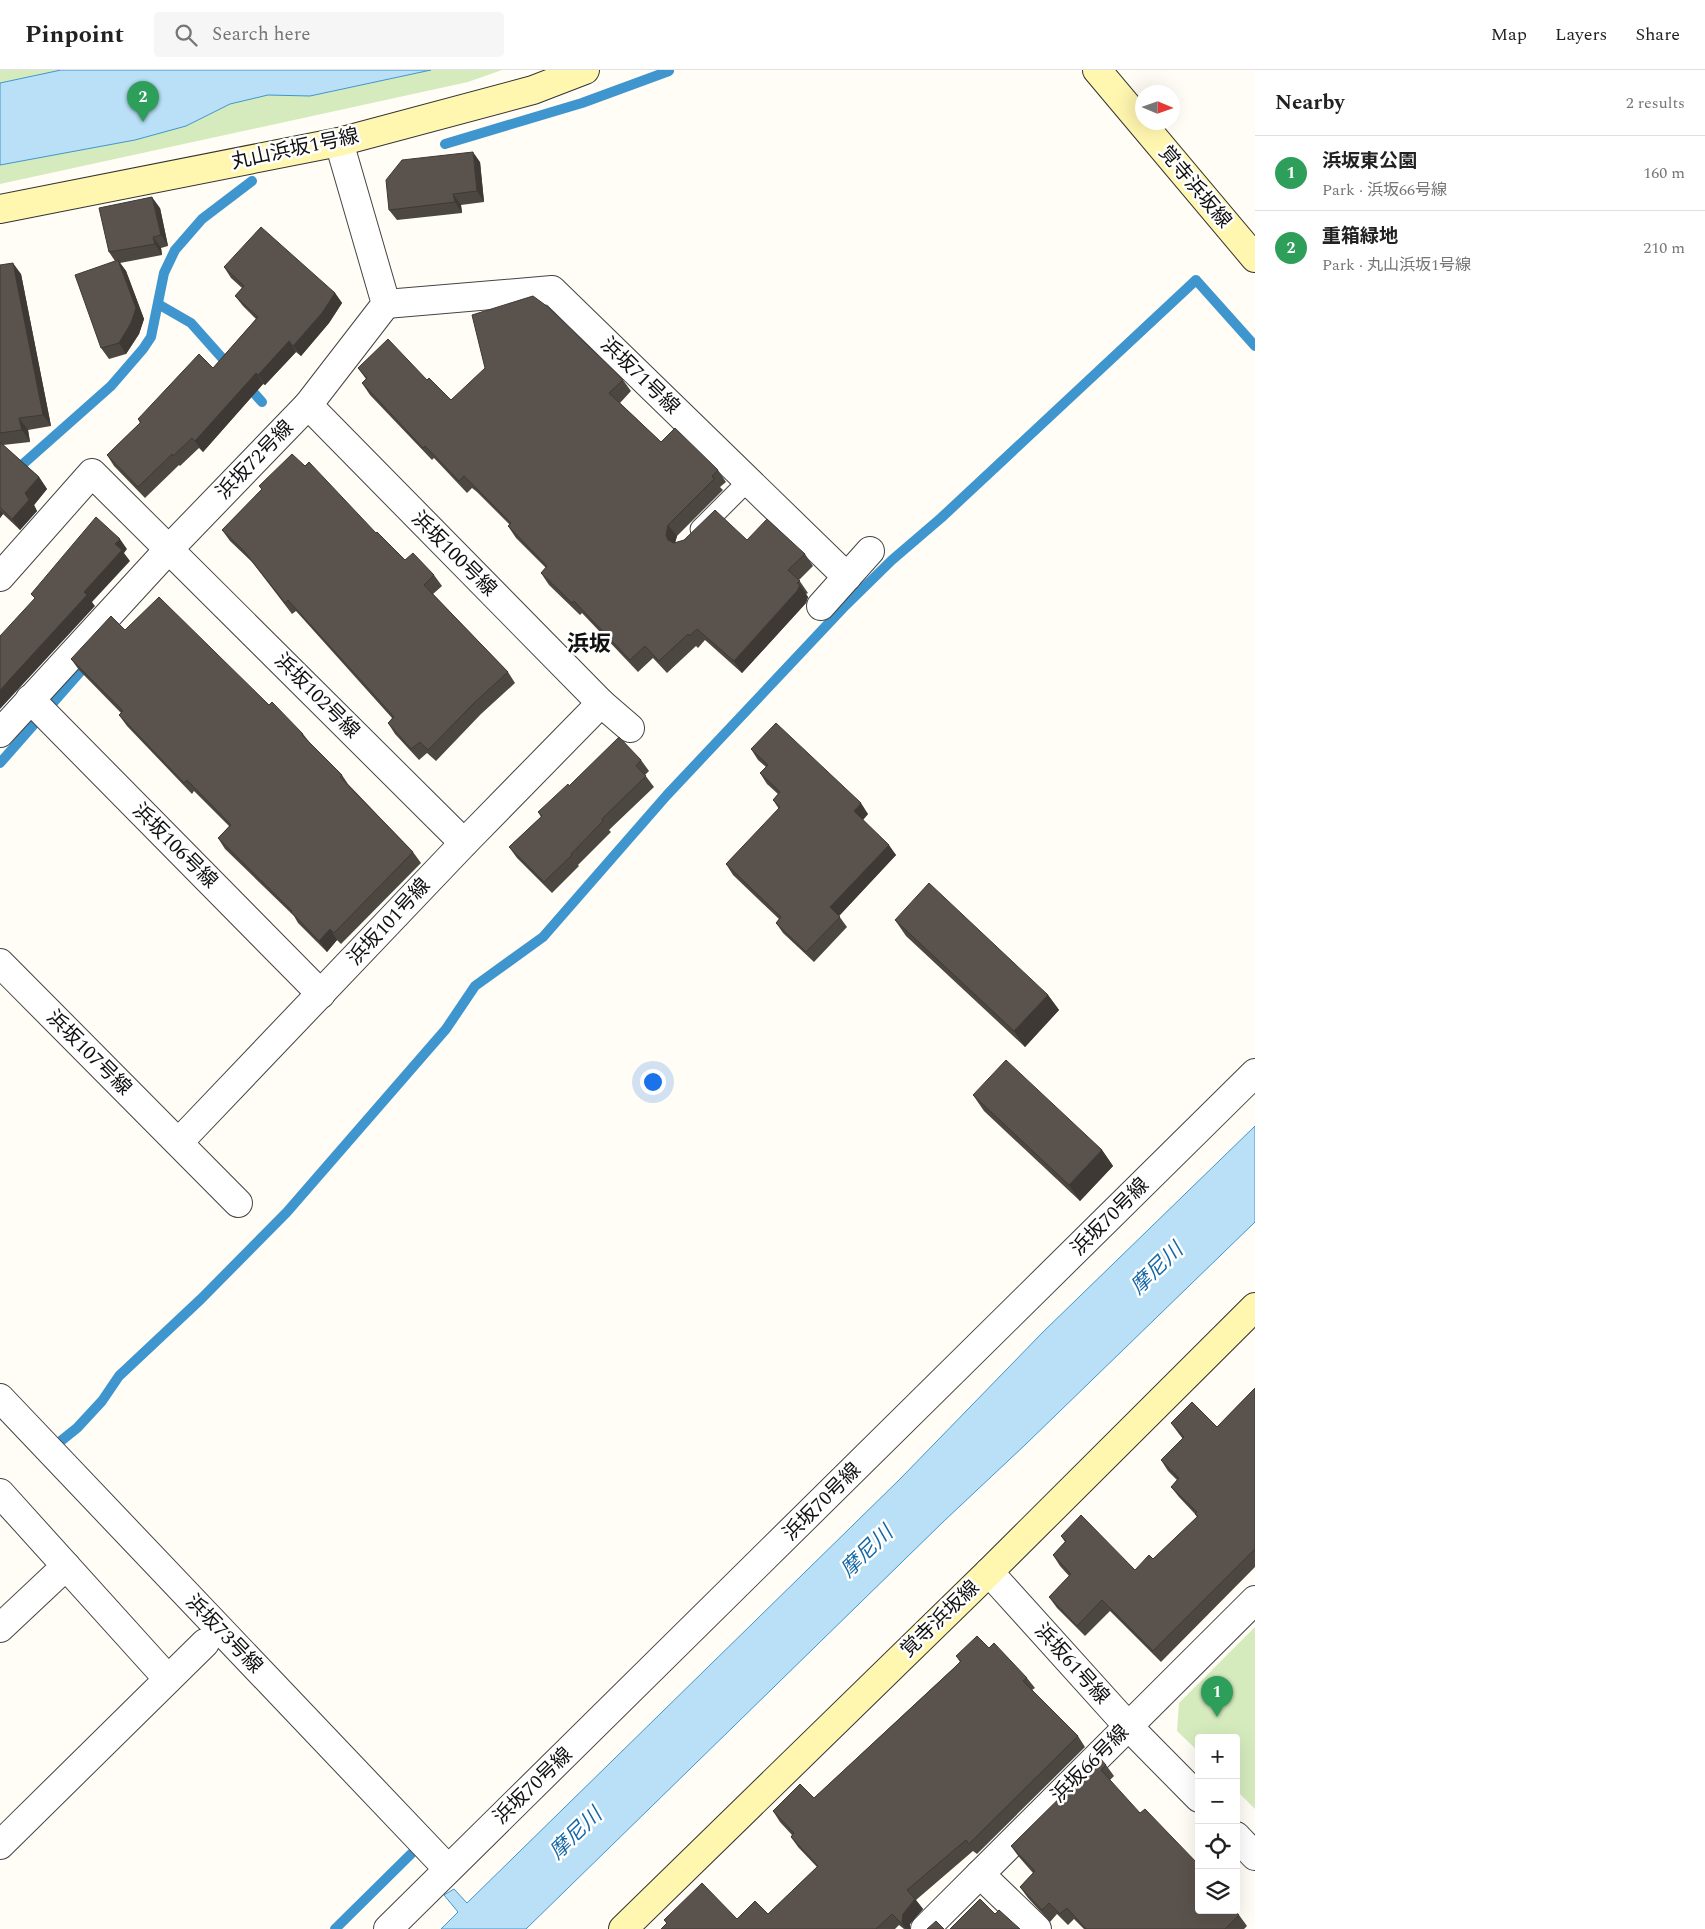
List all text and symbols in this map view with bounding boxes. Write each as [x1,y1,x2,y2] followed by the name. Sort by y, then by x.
[154,12,504,57] search box
[25,17,124,53] text: Pinpoint
[212,20,310,49] text: Search here
[172,21,200,49] icon: search
[1491,21,1527,48] text: Map
[1555,21,1607,48] text: Layers
[1635,21,1680,48] text: Share
[127,81,159,122] pin: 2
[1135,85,1180,130] north arrow
[1275,87,1345,119] text: Nearby
[1626,91,1685,115] text: 2 results
[228,121,362,177] street label: 丸山浜坂1号線
[1151,139,1239,235] street label: 覚寺浜坂線
[1322,147,1417,176] text: 浜坂東公園
[1287,161,1295,185] text: 1
[1643,161,1685,185] text: 160 m
[1322,178,1447,202] text: Park · 浜坂66号線
[1322,222,1398,251] text: 重箱緑地
[1287,236,1295,260] text: 2
[1643,236,1685,260] text: 210 m
[1322,253,1471,277] text: Park · 丸山浜坂1号線
[594,330,686,422] street label: 浜坂71号線
[209,414,301,506] street label: 浜坂72号線
[405,505,503,603] street label: 浜坂100号線
[567,628,611,661] district label: 浜坂
[268,647,366,745] street label: 浜坂102号線
[126,797,224,895] street label: 浜坂106号線
[341,872,437,972] street label: 浜坂101号線
[40,1004,138,1102] street label: 浜坂107号線
[640,1069,666,1095] your location
[1064,1171,1156,1263] street label: 浜坂70号線
[1123,1234,1192,1302] water label: 摩尼川
[776,1456,868,1548] street label: 浜坂70号線
[833,1517,902,1585] water label: 摩尼川
[894,1573,986,1665] street label: 覚寺浜坂線
[178,1588,270,1680] street label: 浜坂73号線
[1027,1617,1117,1711] street label: 浜坂61号線
[1201,1676,1233,1717] pin: 1
[1044,1718,1136,1810] street label: 浜坂66号線
[1195,1734,1240,1914] map controls
[1195,1734,1240,1779] button: +
[487,1740,579,1832] street label: 浜坂70号線
[1195,1779,1240,1824] button: −
[542,1799,611,1867] water label: 摩尼川
[1195,1824,1240,1869] button: locate
[1195,1869,1240,1914] button: layers

